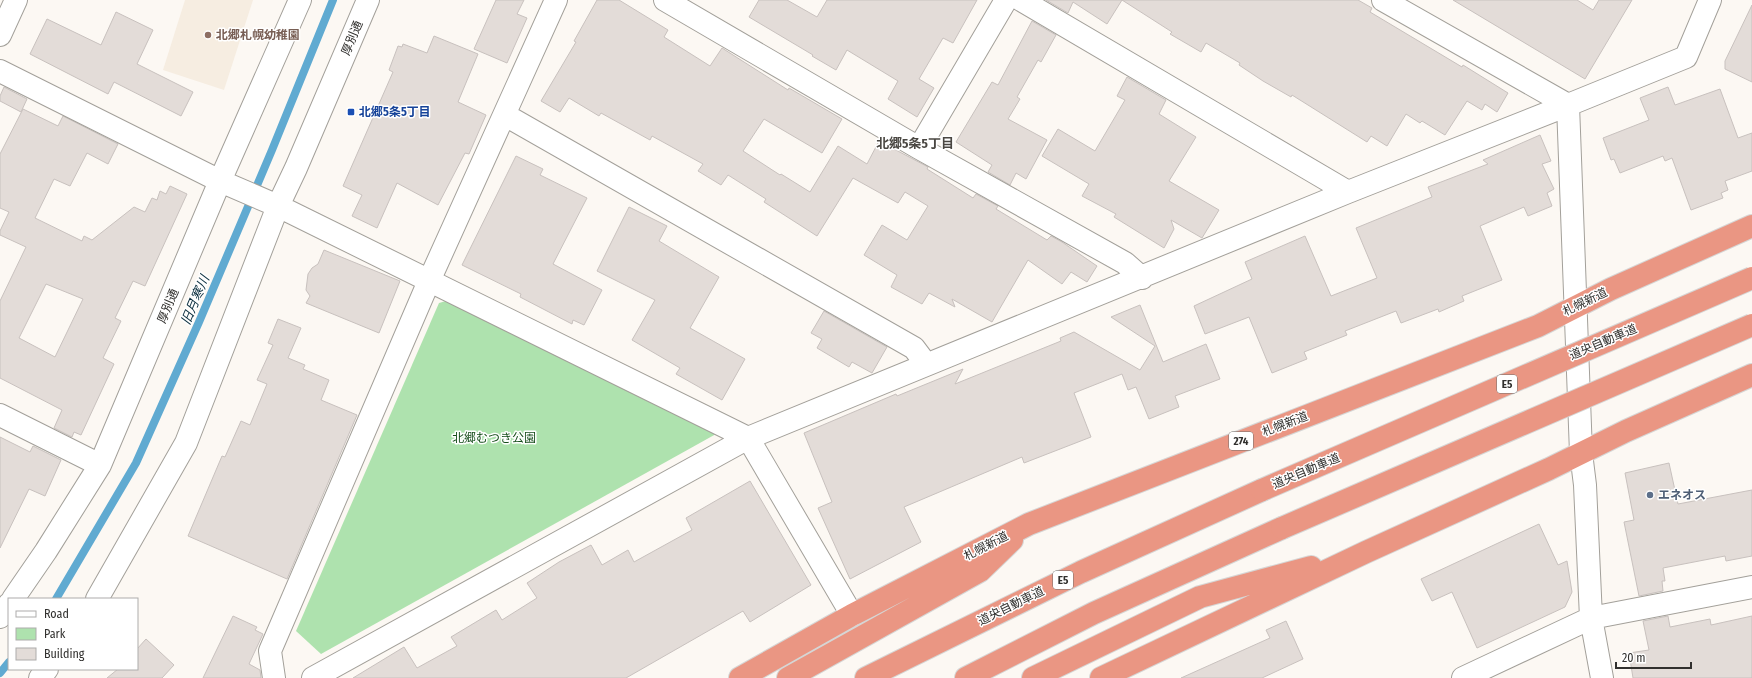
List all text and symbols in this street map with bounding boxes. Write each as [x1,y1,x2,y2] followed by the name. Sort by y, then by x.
[339,19,365,57] street label: 厚別通
[216,28,300,42] place label: 北郷札幌幼稚園
[203,30,213,40] marker: 北郷札幌幼稚園
[359,105,431,119] place label: 北郷5条5丁目
[346,107,356,117] marker: 北郷5条5丁目
[876,136,954,151] district label: 北郷5条5丁目
[178,271,213,327] water label: 旧月寒川
[1560,285,1610,319] street label: 札幌新道
[155,287,181,325] street label: 厚別通
[1567,321,1639,363] street label: 道央自動車道
[1497,375,1517,393] road number: E5
[1260,409,1310,439] street label: 札幌新道
[452,431,536,445] park label: 北郷むつき公園
[1229,432,1253,450] road number: 274
[1270,450,1342,492] street label: 道央自動車道
[1658,488,1706,502] place label: エネオス
[1645,490,1655,500] marker: エネオス
[961,529,1011,563] street label: 札幌新道
[1053,571,1073,589] road number: E5
[976,584,1046,628] street label: 道央自動車道
[8,598,138,670] legend
[44,607,69,621] text: Road
[44,627,66,641] text: Park
[1616,644,1691,670] scale bar
[44,647,85,661] text: Building
[1622,651,1646,665] text: 20 m

